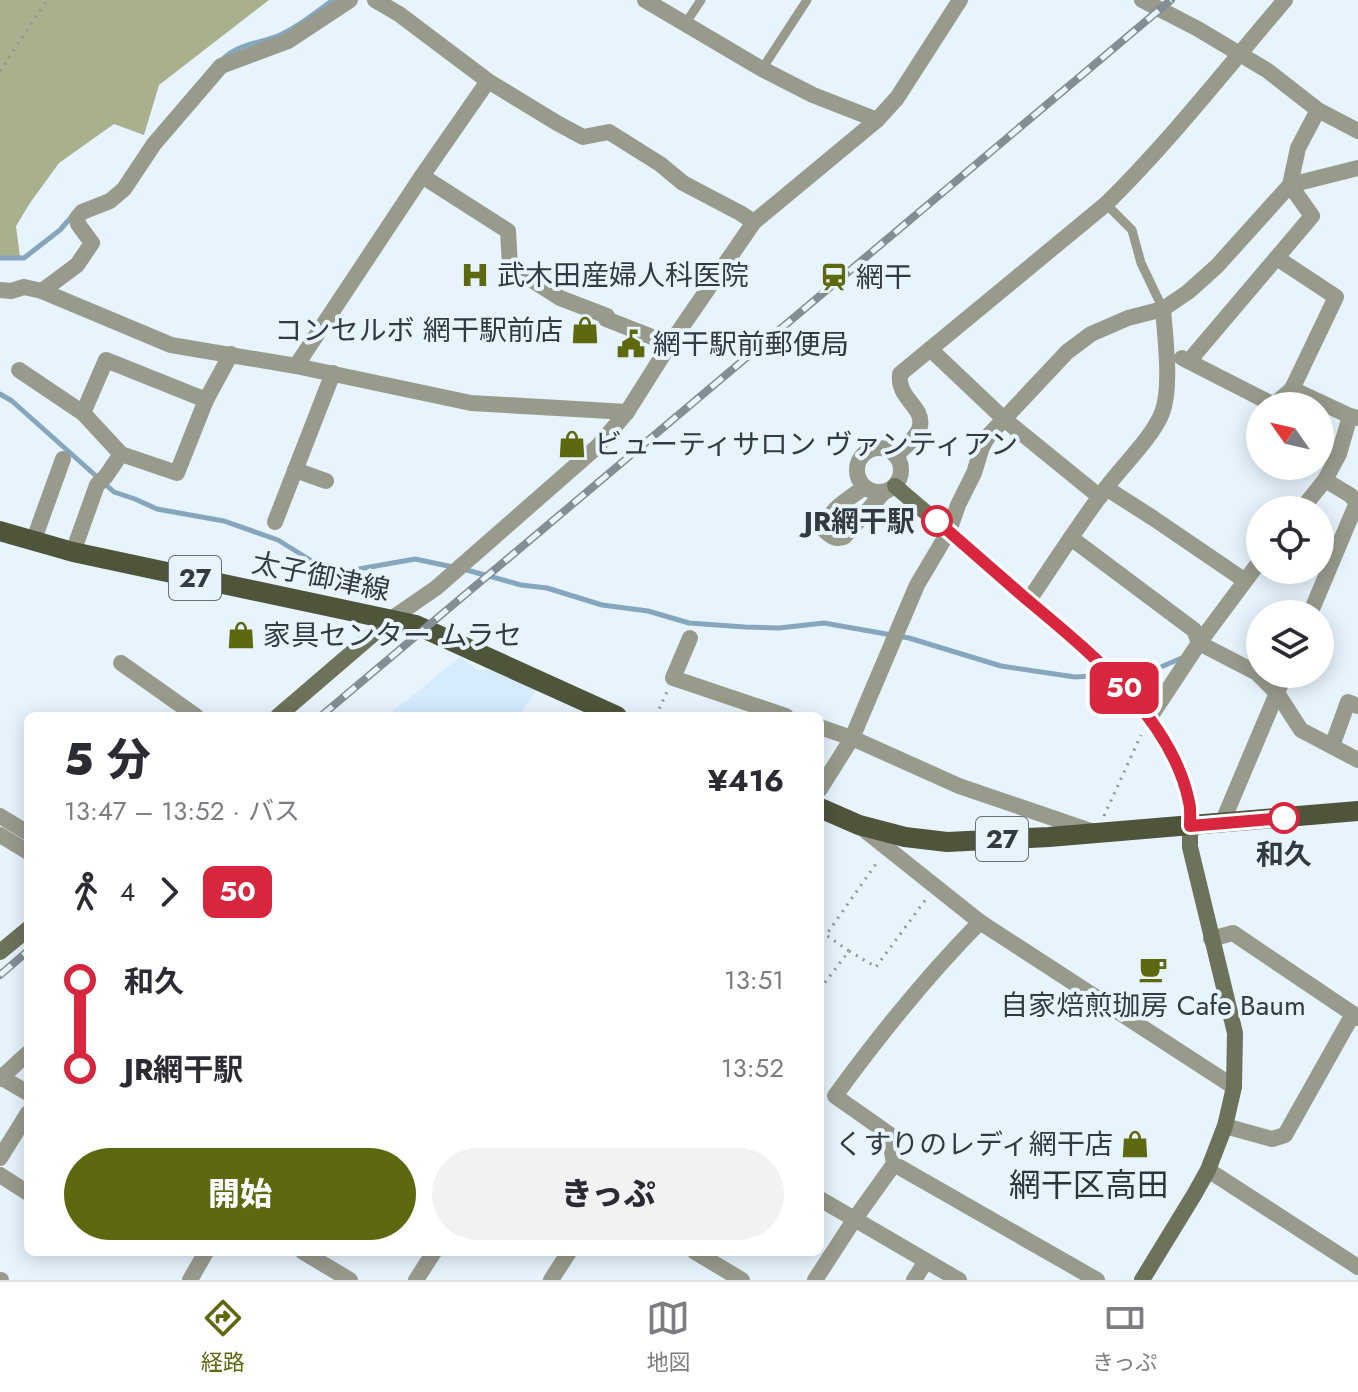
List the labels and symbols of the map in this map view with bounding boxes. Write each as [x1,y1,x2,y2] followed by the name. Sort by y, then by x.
[497,255,749,296] place label: 武木田産婦人科医院
[856,257,912,298] place label: 網干
[460,260,490,290] hospital icon: 武木田産婦人科医院
[819,262,849,292] station icon: 網干
[275,310,563,351] place label: コンセルボ 網干駅前店
[570,315,600,345] shop icon: コンセルボ 網干駅前店
[653,324,849,365] place label: 網干駅前郵便局
[616,329,646,359] public building icon: 網干駅前郵便局
[1246,392,1334,480] north arrow
[594,424,1018,465] place label: ビューティサロン ヴァンティアン
[557,429,587,459] shop icon: ビューティサロン ヴァンティアン
[799,501,915,542] place label: JR網干駅
[922,506,952,536] marker: JR網干駅
[248,542,394,611] street label: 太子御津線
[169,556,221,600] road number: 27
[263,615,522,656] place label: 家具センター ムラセ
[226,620,256,650] shop icon: 家具センター ムラセ
[1088,662,1160,714] line badge: 50
[1269,803,1299,833] marker: 和久
[976,817,1028,861] road number: 27
[1256,834,1312,875] place label: 和久
[1138,954,1168,984] cafe icon: 自家焙煎珈房 Cafe Baum
[1000,985,1306,1026] place label: 自家焙煎珈房 Cafe Baum
[835,1124,1113,1165] place label: くすりのレディ網干店
[1120,1129,1150,1159] shop icon: くすりのレディ網干店
[1009,1162,1169,1208] district label: 網干区高田

